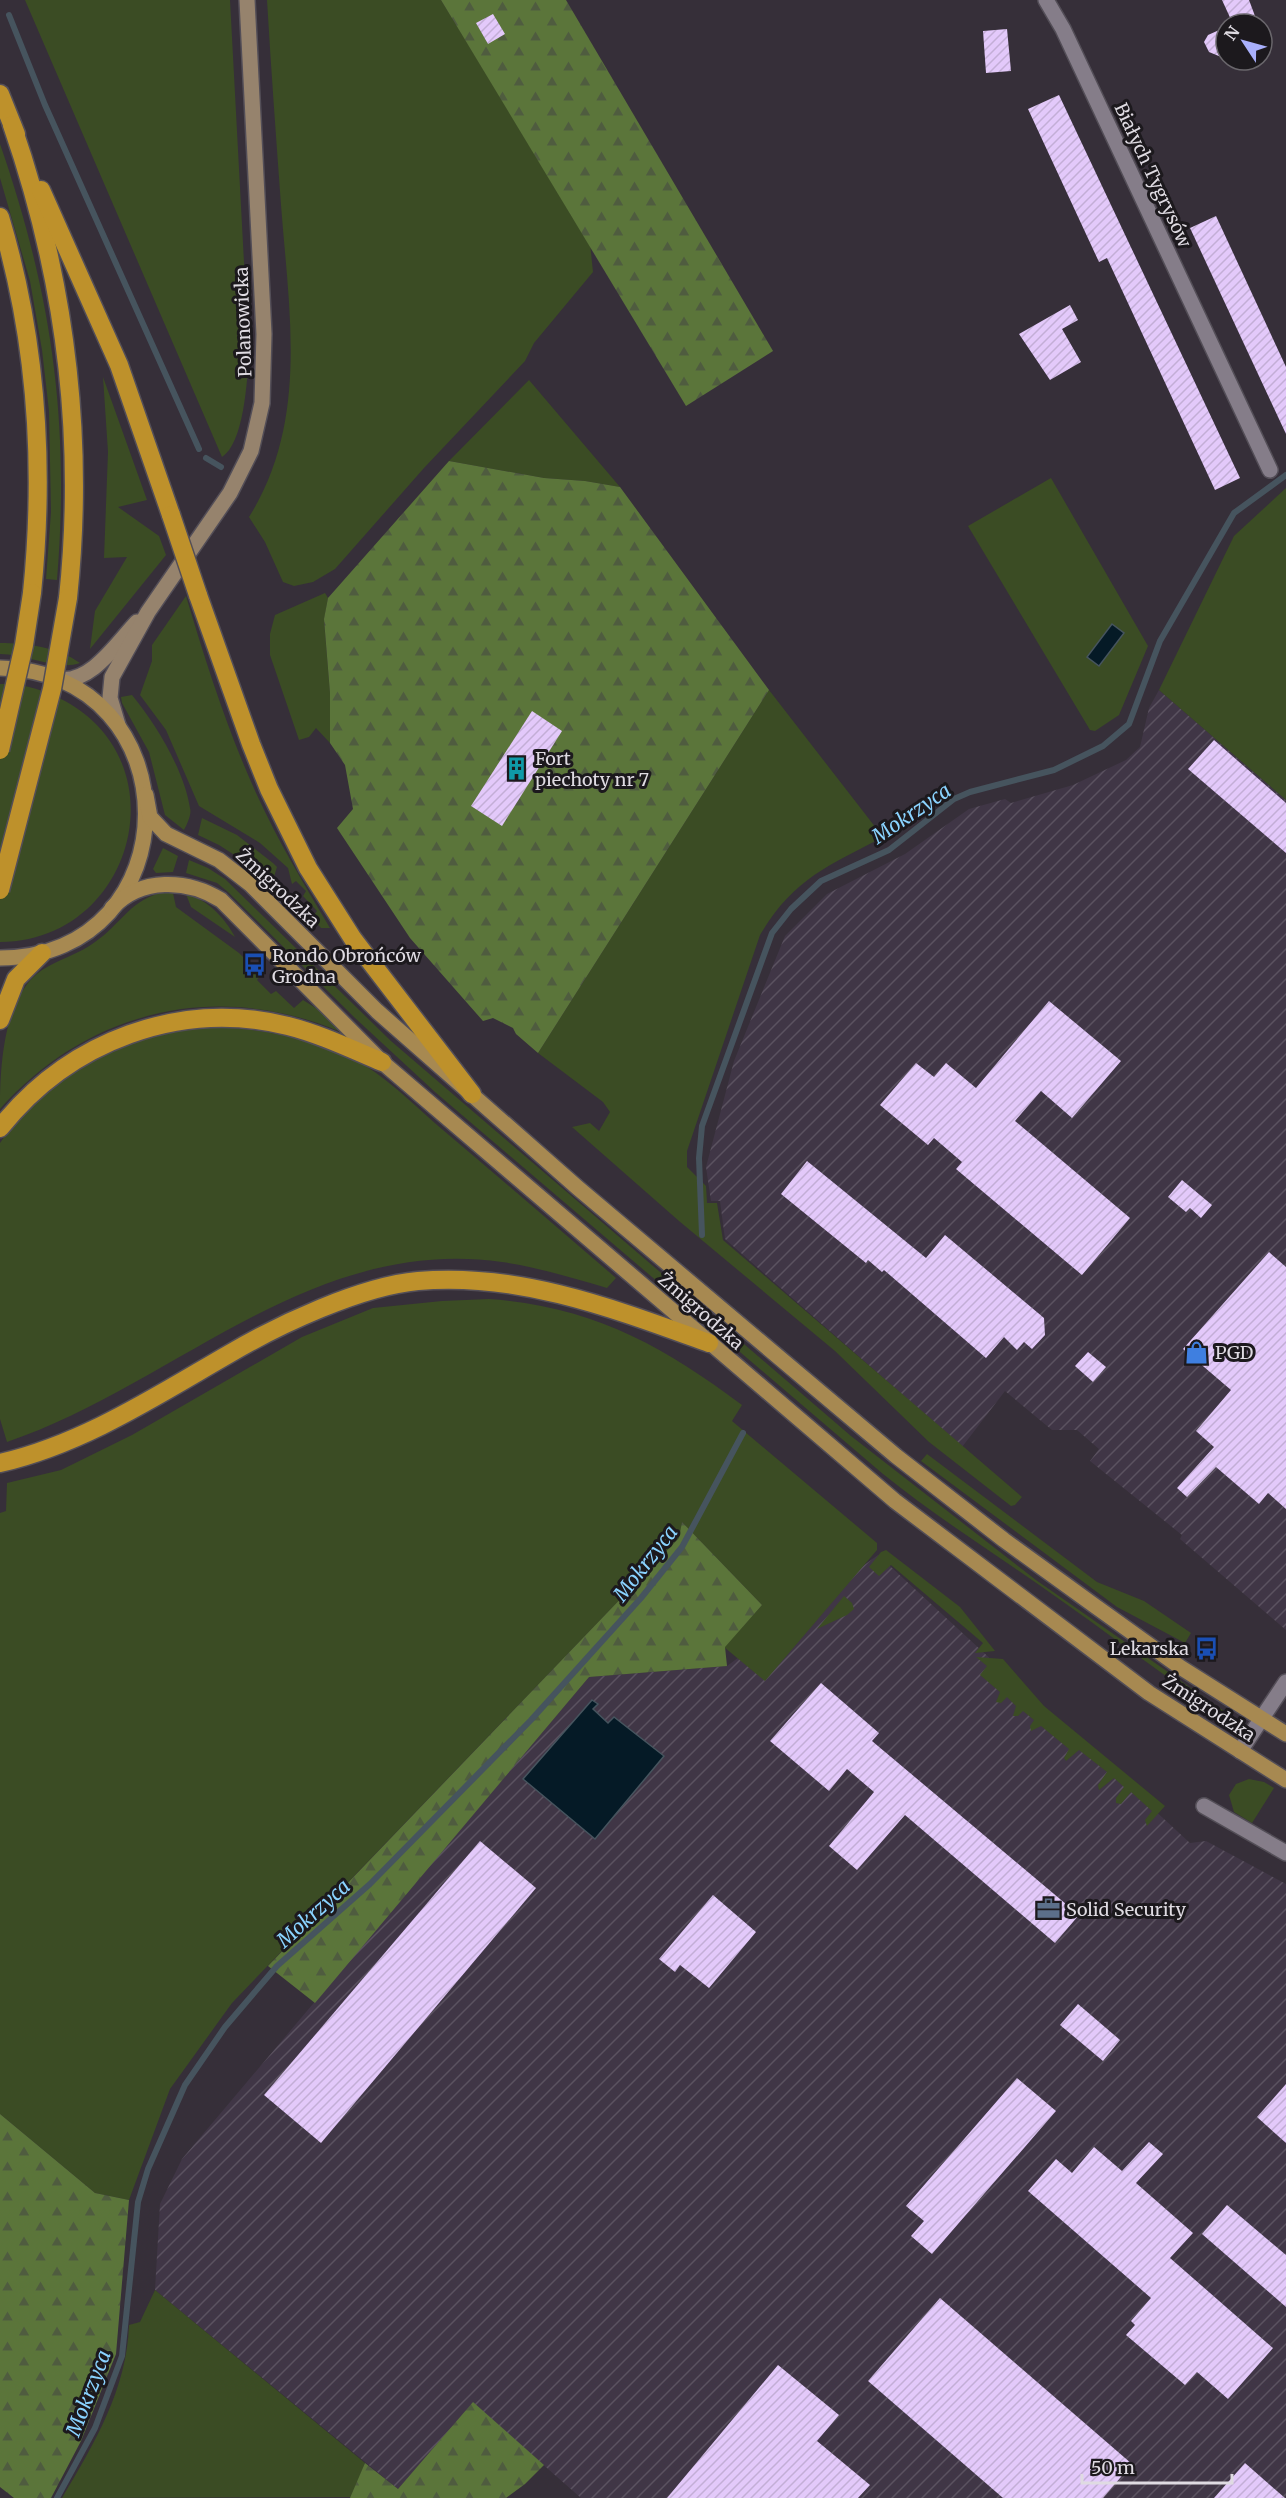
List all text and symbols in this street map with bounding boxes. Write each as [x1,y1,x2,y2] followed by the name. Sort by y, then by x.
[1214,12,1274,72] north arrow
[1220,22,1244,44] text: N
[1109,99,1197,252] street label: Białych Tygrysów
[230,266,256,378] street label: Polanowicka
[535,747,649,791] place label: Fort piechoty nr 7
[504,755,530,781] building icon: Fort piechoty nr 7
[866,777,955,849] water label: Mokrzyca
[231,843,325,933] street label: Żmigrodzka
[272,944,422,988] place label: Rondo Obrońców Grodna
[241,952,267,978] bus stop icon: Rondo Obrońców Grodna
[653,1268,749,1355] street label: Żmigrodzka
[1184,1339,1210,1365] shop icon: PGD
[1215,1341,1253,1364] place label: PGD
[607,1520,683,1607] water label: Mokrzyca
[1194,1635,1220,1661] bus stop icon: Lekarska
[1110,1637,1189,1660] place label: Lekarska
[1158,1669,1260,1747] street label: Żmigrodzka
[270,1874,355,1953] water label: Mokrzyca
[1035,1896,1061,1922] office icon: Solid Security
[1066,1898,1186,1921] place label: Solid Security
[60,2346,116,2440] water label: Mokrzyca
[1082,2447,1232,2485] scale bar
[1091,2456,1135,2479] text: 50 m

